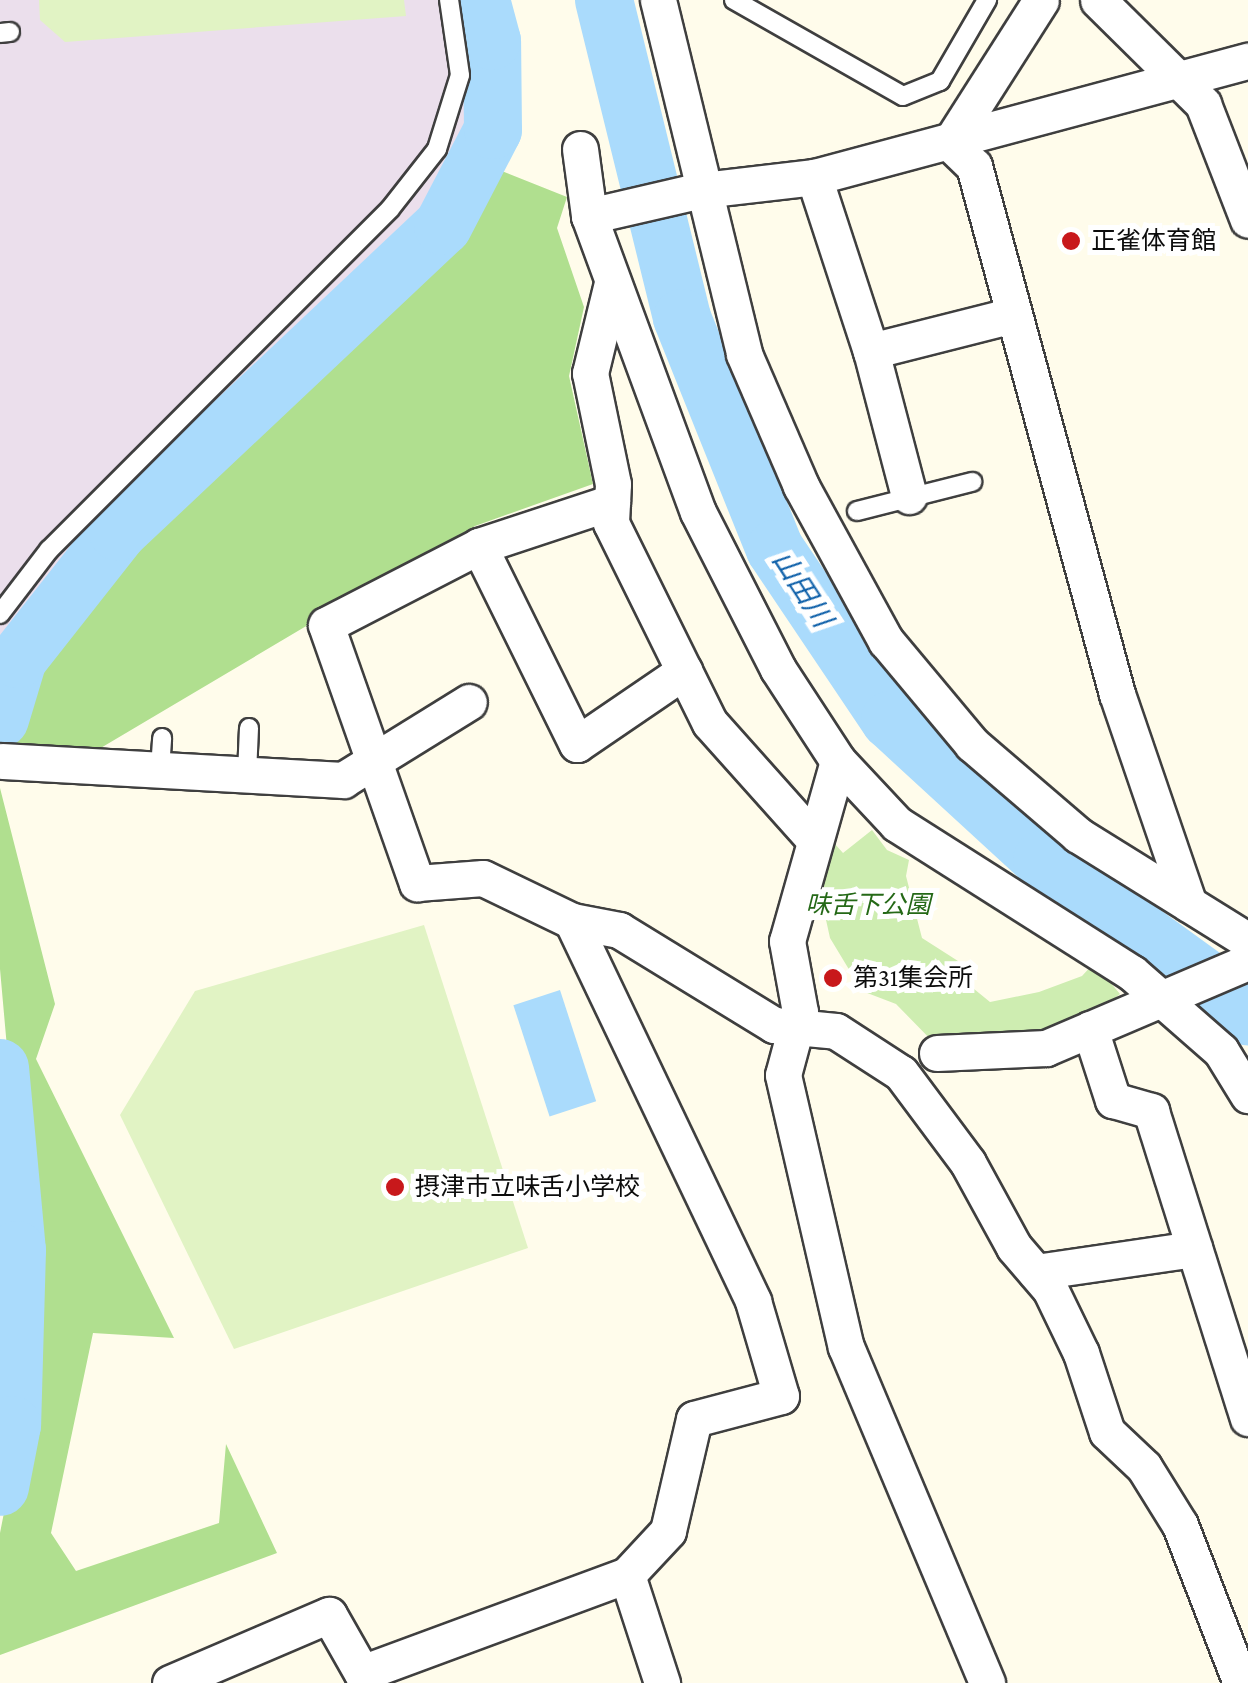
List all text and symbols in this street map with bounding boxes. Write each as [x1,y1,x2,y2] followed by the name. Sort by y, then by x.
[1091,226,1216,256] place label: 正雀体育館
[1060,230,1082,252] marker: 正雀体育館
[765,545,839,633] water label: 山田川
[806,890,930,920] park label: 味舌下公園
[853,963,973,993] place label: 第31集会所
[822,967,844,989] marker: 第31集会所
[415,1172,640,1202] place label: 摂津市立味舌小学校
[384,1176,406,1198] marker: 摂津市立味舌小学校

